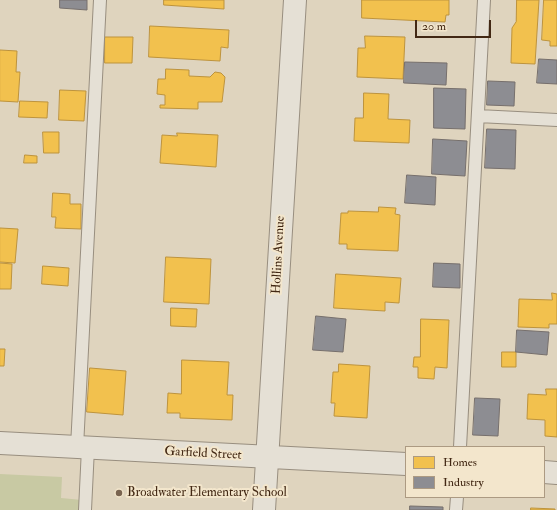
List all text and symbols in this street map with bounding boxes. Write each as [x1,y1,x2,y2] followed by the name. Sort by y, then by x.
[417,12,493,38] scale bar
[422,19,446,34] text: 20 m
[269,215,289,295] street label: Hollins Avenue
[164,444,242,464] street label: Garfield Street
[405,446,545,498] legend
[443,455,477,470] text: Homes
[443,475,484,490] text: Industry
[127,485,287,501] place label: Broadwater Elementary School
[114,488,124,498] marker: Broadwater Elementary School

